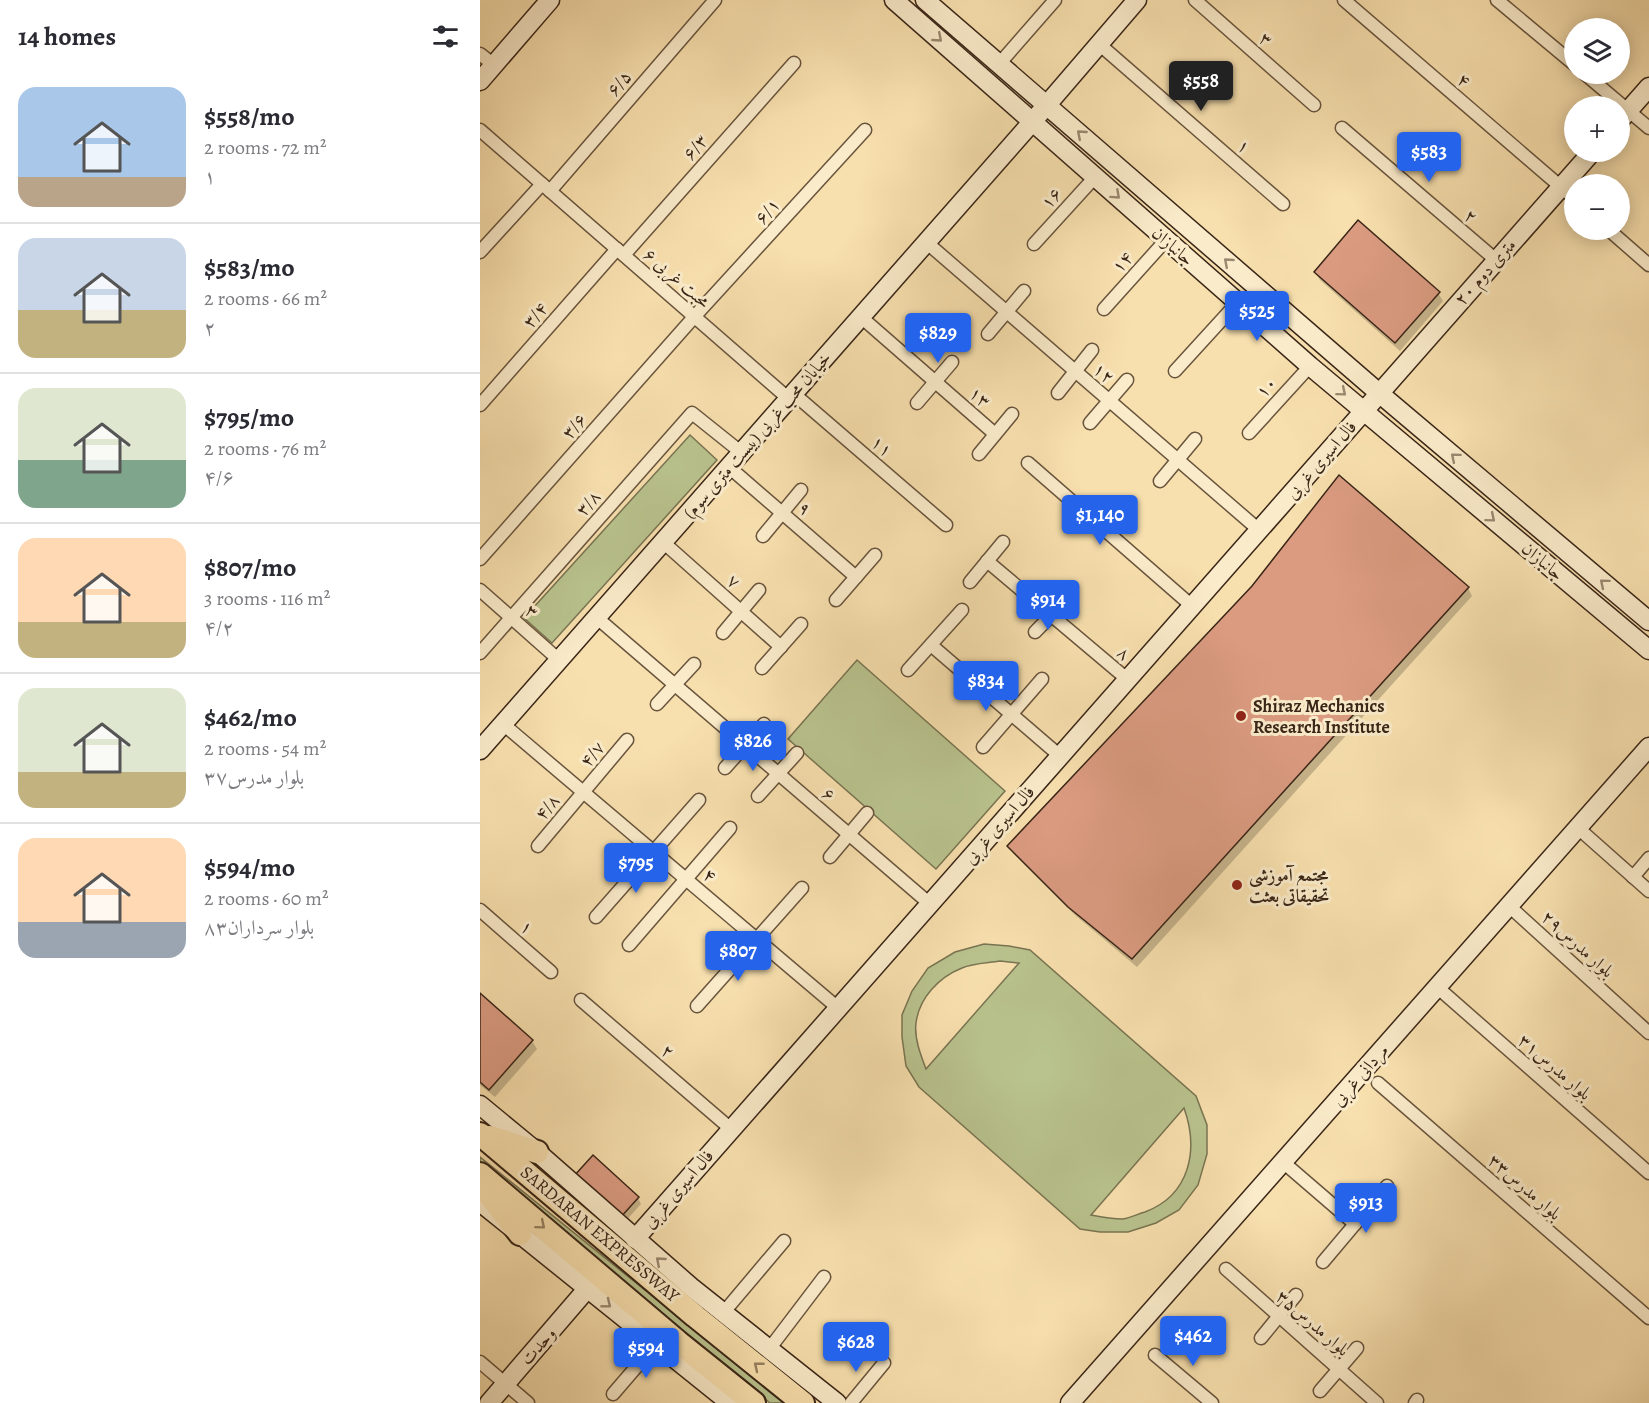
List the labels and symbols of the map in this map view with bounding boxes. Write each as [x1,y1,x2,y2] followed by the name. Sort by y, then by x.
[1254,26,1278,52] street label: ۳
[931,31,942,42] one-way arrow
[1165,61,1237,112] pin: $558
[601,65,637,101] street label: ۶/۵
[1452,67,1476,93] street label: ۴
[677,129,713,165] street label: ۶/۳
[1077,130,1088,141] one-way arrow
[1393,132,1465,183] pin: $583
[1232,133,1256,159] street label: ۱
[1035,182,1067,214] street label: ۱۶
[1109,188,1120,199] one-way arrow
[749,193,785,229] street label: ۶/۱
[1459,203,1483,229] street label: ۲
[1147,221,1199,271] street label: جانبازان
[1449,233,1524,313] street label: ۲۰ متری دوم
[638,242,715,314] street label: محبت غربی ۶
[1106,246,1138,278] street label: ۱۴
[1224,258,1235,269] one-way arrow
[1221,291,1293,342] pin: $525
[517,297,553,333] street label: ۳/۴
[902,313,974,364] pin: $829
[678,346,839,526] street label: خیابان محب غربی (بیست متری سوم)
[1088,357,1120,389] street label: ۱۲
[1250,371,1282,403] street label: ۱۰
[964,381,996,413] street label: ۱۳
[1335,385,1346,396] one-way arrow
[556,408,592,444] street label: ۳/۶
[1280,415,1363,505] street label: فال اسیری غربی
[866,430,898,462] street label: ۱۱
[1451,454,1462,465] one-way arrow
[570,485,606,521] street label: ۳/۸
[1051,495,1149,546] pin: $1,140
[793,496,817,520] street label: ۹
[1484,510,1495,521] one-way arrow
[1517,536,1569,586] street label: جانبازان
[722,568,746,594] street label: ۷
[1600,579,1611,590] one-way arrow
[1012,580,1084,631] pin: $914
[520,598,544,624] street label: ۳
[1112,640,1136,666] street label: ۸
[950,661,1022,712] pin: $834
[1253,694,1390,739] place label: Shiraz Mechanics Research Institute
[1234,709,1248,723] marker: Shiraz Mechanics Research Institute
[717,721,789,772] pin: $826
[574,736,610,772] street label: ۴/۷
[958,780,1041,870] street label: فال اسیری غربی
[817,781,841,807] street label: ۶
[529,789,565,825] street label: ۴/۸
[600,843,672,894] pin: $795
[698,862,722,888] street label: ۴
[1249,863,1330,908] place label: مجتمع آموزشی تحقیقاتی بعثت
[1230,878,1244,892] marker: مجتمع آموزشی تحقیقاتی بعثت
[1537,905,1619,983] street label: ۲۹بلوار مدرس
[515,914,539,940] street label: ۱
[702,931,774,982] pin: $807
[1513,1028,1597,1106] street label: بلوار مدرس۳۱
[656,1038,680,1064] street label: ۲
[1326,1039,1395,1112] street label: مردانی غربی
[637,1144,720,1234] street label: فال اسیری غربی
[1483,1148,1567,1226] street label: بلوار مدرس۳۳
[515,1160,686,1309] street label: SARDARAN EXPRESSWAY
[1330,1183,1402,1234] pin: $913
[534,1218,545,1229] one-way arrow
[657,1257,667,1268] one-way arrow
[1271,1284,1355,1362] street label: بلوار مدرس۳۵
[600,1297,611,1308] one-way arrow
[1157,1316,1229,1367] pin: $462
[515,1322,561,1370] street label: وحدت
[820,1322,892,1373] pin: $628
[610,1328,682,1379] pin: $594
[753,1362,764,1373] one-way arrow

